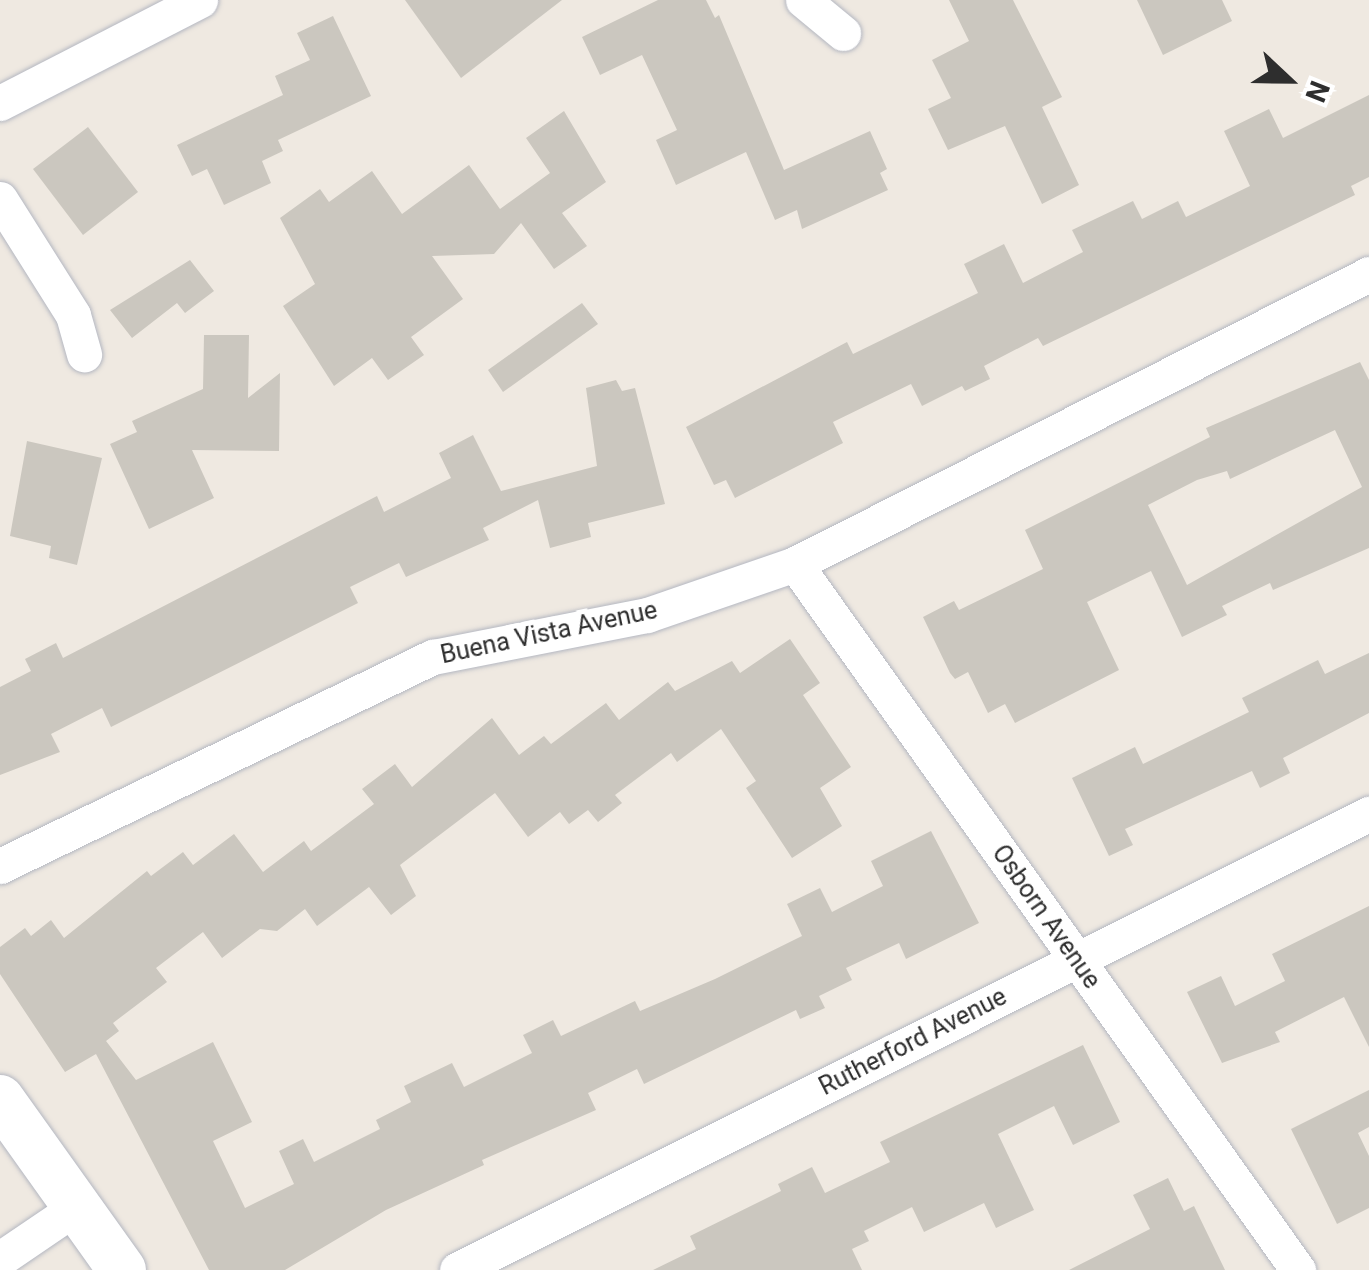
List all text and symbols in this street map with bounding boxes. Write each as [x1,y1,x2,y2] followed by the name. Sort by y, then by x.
[1239,30,1339,130] north arrow
[1298,76,1336,107] text: N
[438,595,660,671] street label: Buena Vista Avenue
[985,839,1107,995] street label: Osborn Avenue
[814,982,1012,1102] street label: Rutherford Avenue

